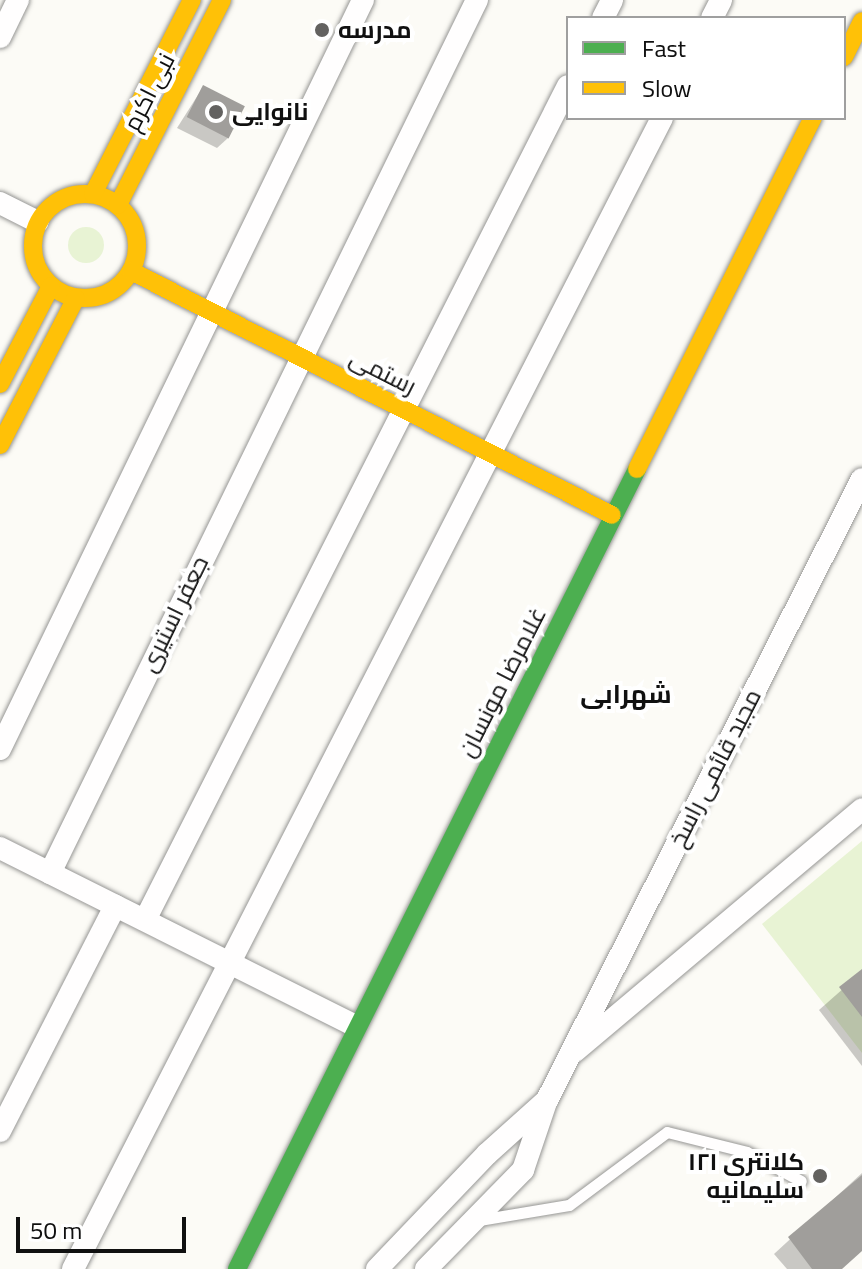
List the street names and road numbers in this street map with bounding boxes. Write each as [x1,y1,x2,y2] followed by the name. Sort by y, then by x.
[117,48,181,136] street label: نبی اکرم
[345,343,421,401] street label: رستمی
[134,551,214,677] street label: جعفر استیری
[452,602,552,762] street label: غلامرضا مونسان
[663,684,767,852] street label: مجید قائمی راسخ

